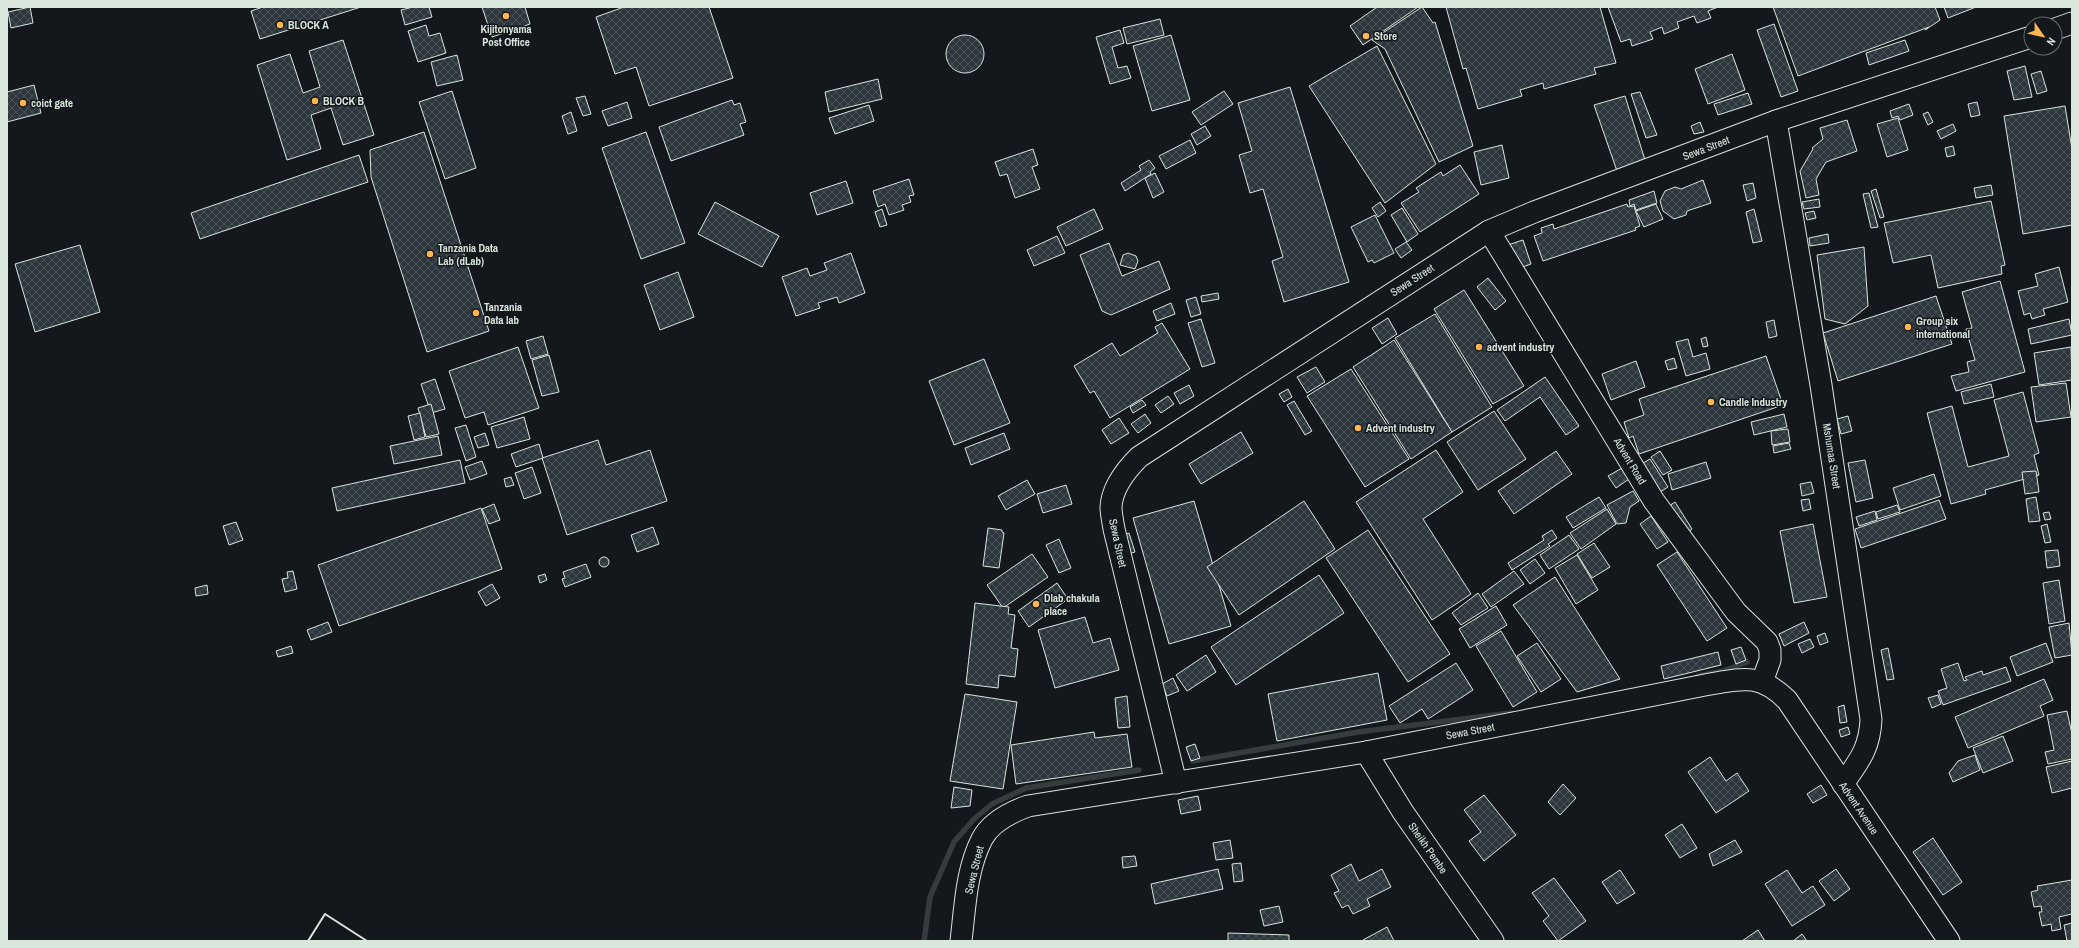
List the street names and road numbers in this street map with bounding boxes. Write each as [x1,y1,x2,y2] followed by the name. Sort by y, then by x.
[1681,132,1732,163] street label: Sewa Street
[1388,260,1437,299] street label: Sewa Street
[1820,422,1844,490] street label: Mshumaa Street
[1610,434,1649,487] street label: Advent Road
[1106,518,1130,569] street label: Sewa Street
[1445,719,1496,743] street label: Sewa Street
[1836,778,1882,837] street label: Advent Avenue
[1405,820,1451,876] street label: Sheikh Pembe
[961,844,987,896] street label: Sewa Street

